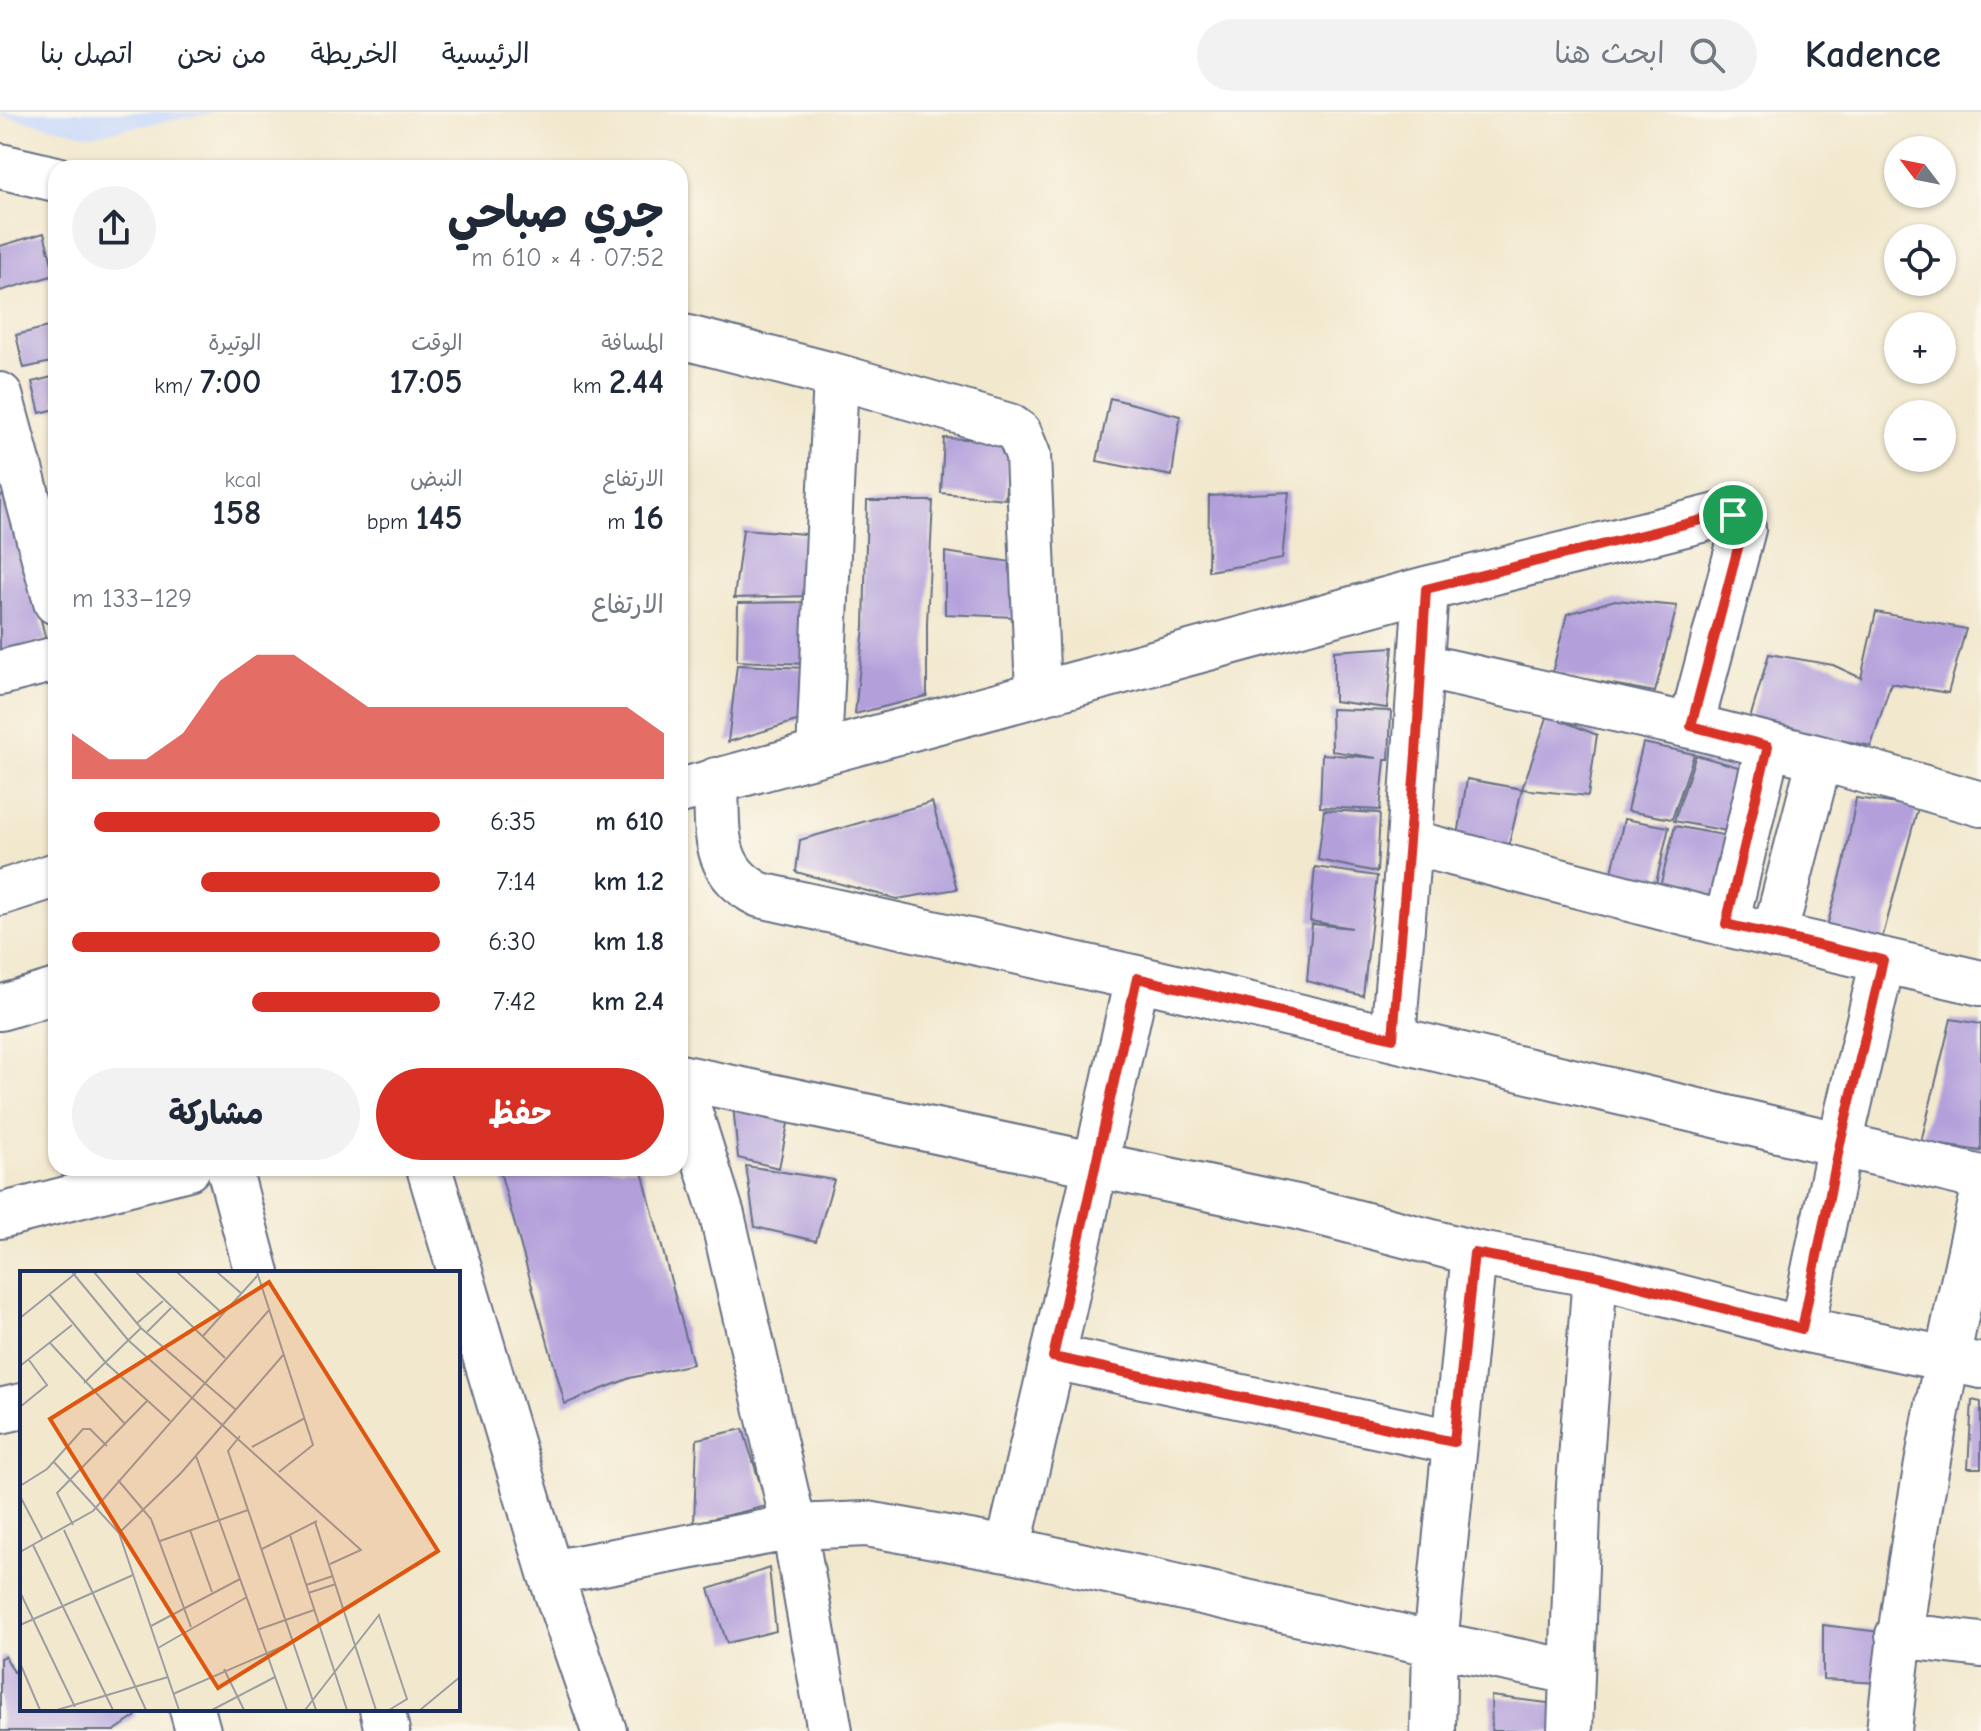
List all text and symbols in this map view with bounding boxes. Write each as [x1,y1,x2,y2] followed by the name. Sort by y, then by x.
[1197,19,1757,91] search box
[1685,33,1729,77] icon: search
[1805,33,1941,77] text: Kadence
[1554,36,1665,71] text: ابحث هنا
[40,38,133,70] text: اتصل بنا
[177,38,266,70] text: من نحن
[310,38,398,70] text: الخريطة
[442,38,530,70] text: الرئيسية
[1884,136,1956,208] north arrow
[1884,136,1956,472] map controls
[72,186,156,270] button: share
[447,187,664,238] text: جري صباحي
[1884,224,1956,296] button: locate
[471,243,664,273] text: 07:52 · 4 × 610 m
[1884,312,1956,384] button: +
[208,330,261,356] text: الوتيرة
[411,330,463,356] text: الوقت
[601,330,664,356] text: المسافة
[200,362,261,402] text: 7:00
[389,362,463,402] text: 17:05
[609,362,664,402] text: 2.44
[154,373,200,399] text: /km
[573,373,609,399] text: km
[1884,400,1956,472] button: −
[410,466,463,492] text: النبض
[602,466,664,492] text: الارتفاع
[224,467,261,493] text: kcal
[1699,481,1767,549] pin
[213,493,261,533] text: 158
[1711,493,1755,537] icon: arrive
[416,498,463,538] text: 145
[633,498,664,538] text: 16
[367,509,416,535] text: bpm
[607,509,633,535] text: m
[72,584,192,614] text: 129–133 m
[591,590,664,620] text: الارتفاع
[490,807,536,837] text: 6:35
[595,807,664,837] text: 610 m
[496,867,536,897] text: 7:14
[594,867,664,897] text: 1.2 km
[488,927,536,957] text: 6:30
[593,927,664,957] text: 1.8 km
[493,987,536,1017] text: 7:42
[592,987,664,1017] text: 2.4 km
[72,1068,360,1160] button: مشاركة
[376,1068,664,1160] button: حفظ
[20,1271,460,1711] inset map

